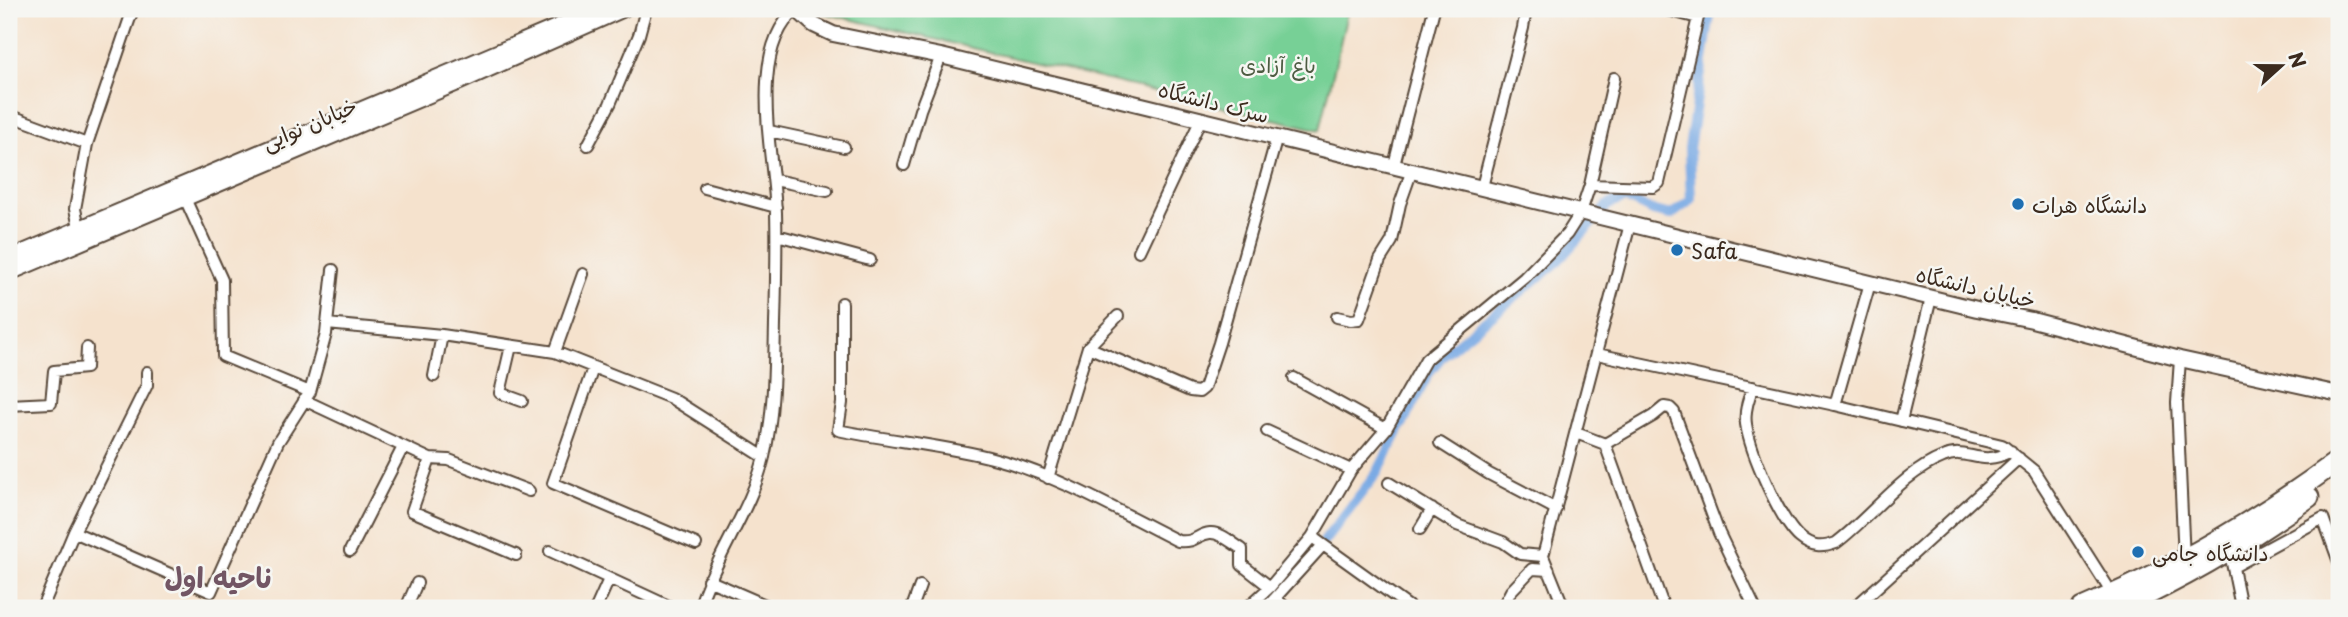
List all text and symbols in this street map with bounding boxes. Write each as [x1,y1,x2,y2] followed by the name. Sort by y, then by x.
[2246,32,2316,102] north arrow
[1240,48,1316,81] park label: باغ آزادی
[2282,48,2314,72] text: N
[1155,72,1273,130] street label: سرک دانشگاه
[257,89,361,157] street label: خیابان نوایی
[2032,188,2148,220] place label: دانشگاه هرات
[2010,196,2026,212] marker: دانشگاه هرات
[1691,234,1738,266] place label: Safa
[1669,242,1685,258] marker: Safa
[1913,257,2039,315] street label: خیابان دانشگاه
[2152,536,2269,568] place label: دانشگاه جامی
[2130,544,2146,560] marker: دانشگاه جامی
[165,555,271,598] district label: ناحیه اول

